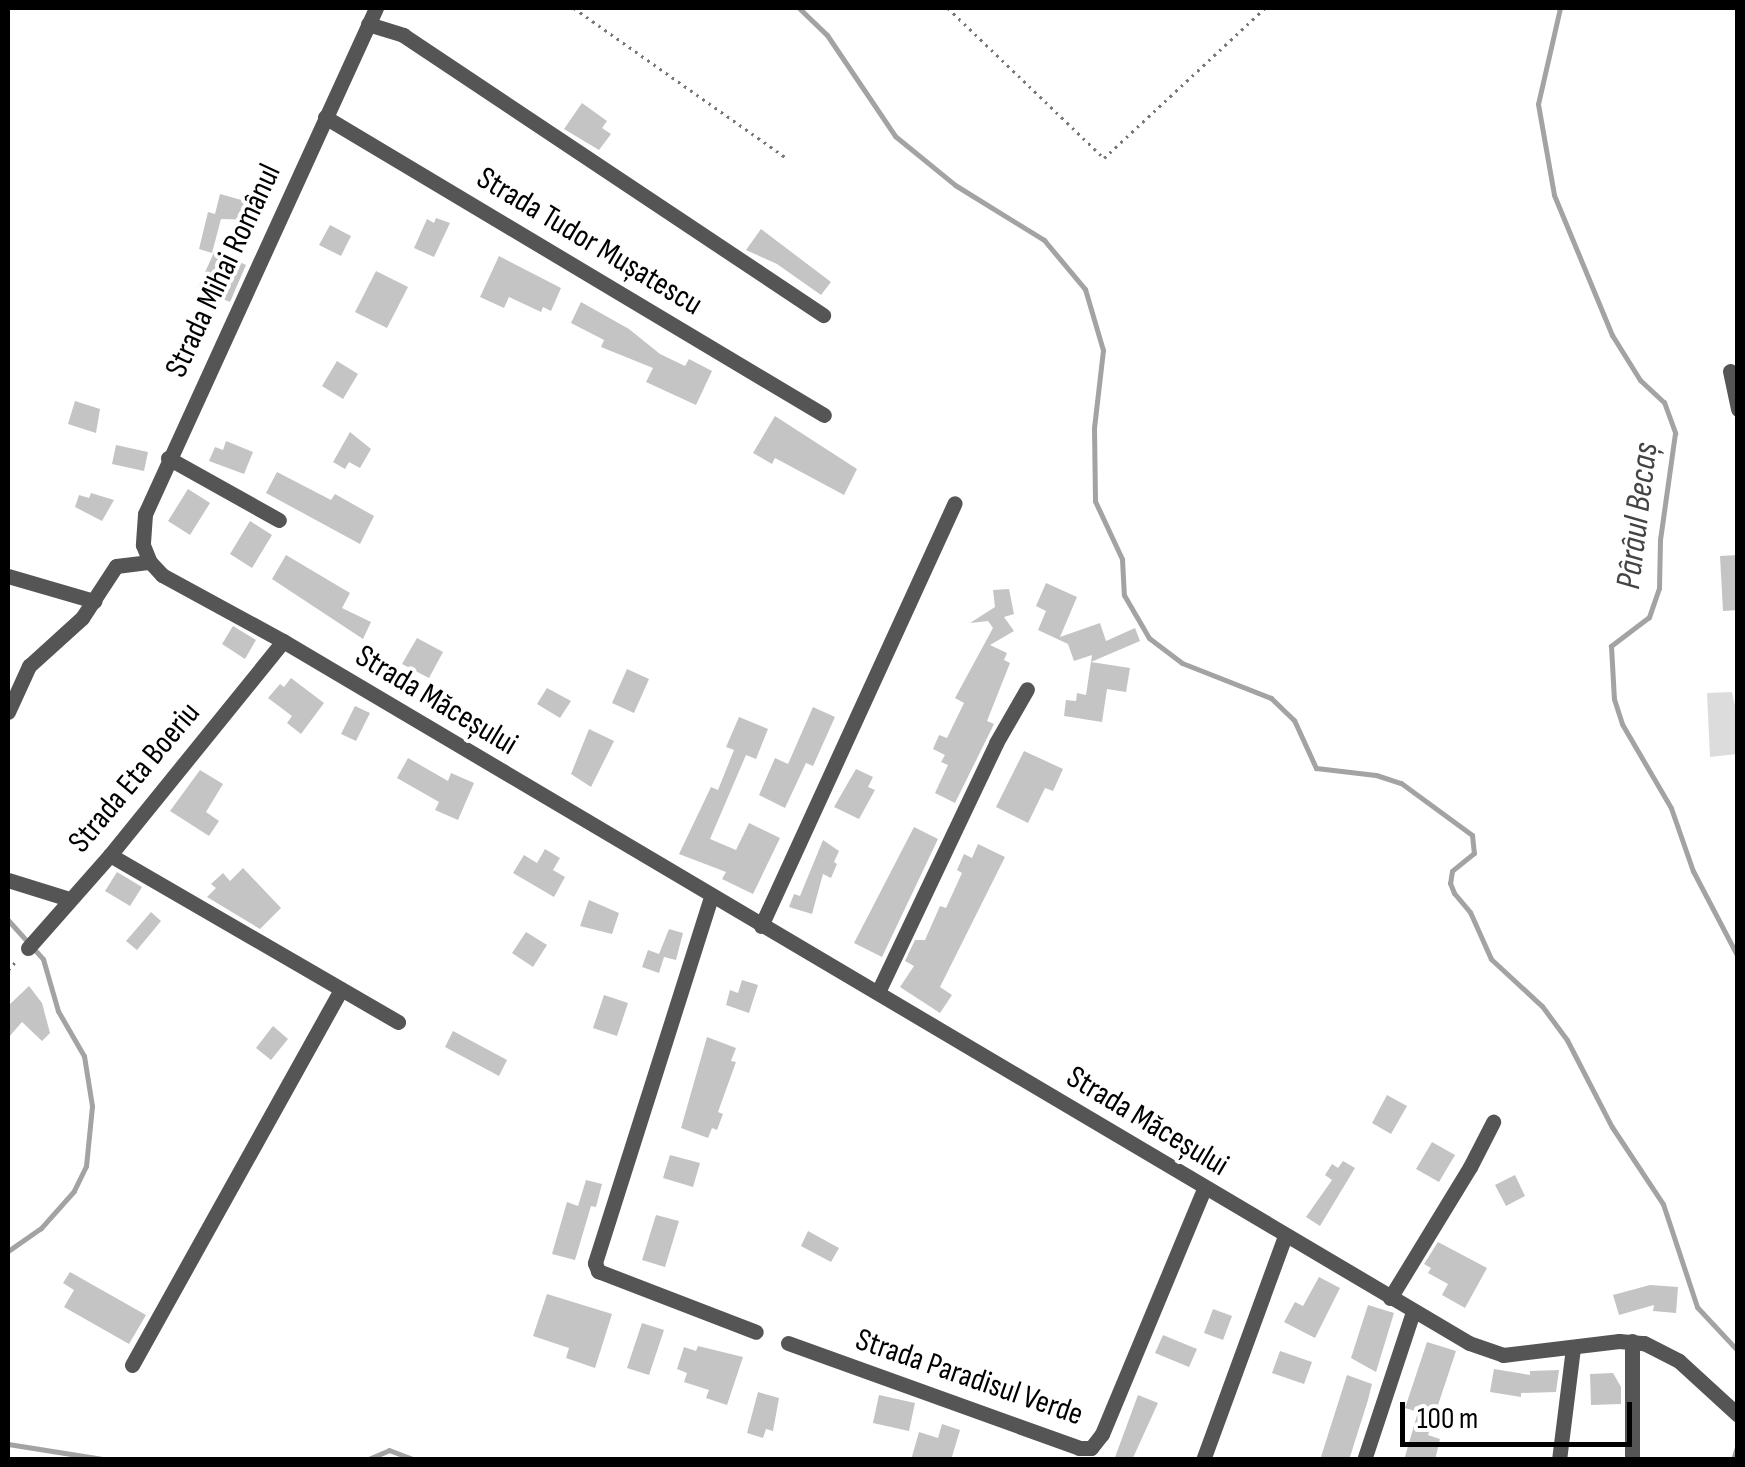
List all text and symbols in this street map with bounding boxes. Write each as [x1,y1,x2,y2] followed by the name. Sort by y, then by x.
[158,158,290,384] street label: Strada Mihai Românul
[469,160,709,324] street label: Strada Tudor Mușatescu
[1608,440,1668,592] water label: Pârâul Becaș
[348,638,524,764] street label: Strada Măceșului
[61,695,209,861] street label: Strada Eta Boeriu
[1059,1059,1235,1185] street label: Strada Măceșului
[850,1321,1088,1435] street label: Strada Paradisul Verde
[1405,1382,1638,1444] scale bar
[1417,1401,1478,1437] text: 100 m

